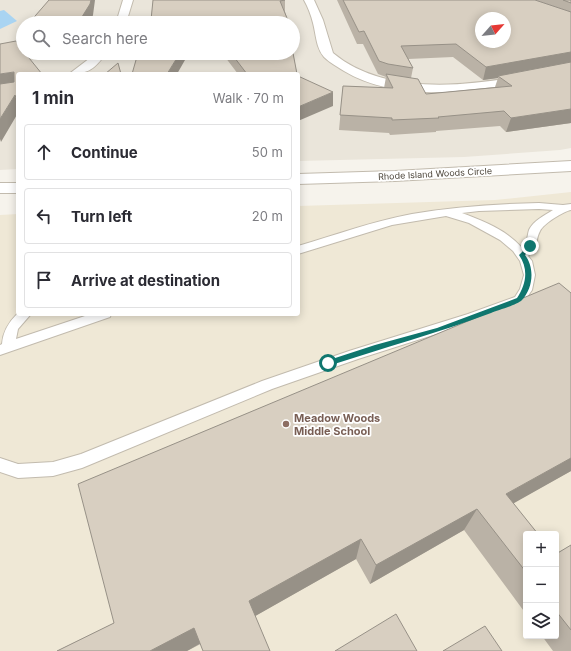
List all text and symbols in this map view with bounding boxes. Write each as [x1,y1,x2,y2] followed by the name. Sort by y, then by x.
[475,12,511,48] north arrow
[16,16,300,60] search box
[30,27,52,49] icon: search
[62,29,148,48] text: Search here
[32,88,74,108] text: 1 min
[213,90,284,106] text: Walk · 70 m
[33,141,55,163] icon: ahead
[71,143,138,162] text: Continue
[252,144,283,160] text: 50 m
[378,165,492,182] street label: Rhode Island Woods Circle
[33,205,55,227] icon: left
[71,207,132,226] text: Turn left
[252,208,283,224] text: 20 m
[521,237,539,255] route end
[33,269,55,291] icon: arrive
[71,271,220,290] text: Arrive at destination
[319,354,337,372] route start
[294,411,380,438] place label: Meadow Woods Middle School
[281,419,291,429] marker: Meadow Woods Middle School
[523,531,559,639] map controls
[523,531,559,567] button: +
[523,567,559,603] button: −
[523,603,559,639] button: layers

